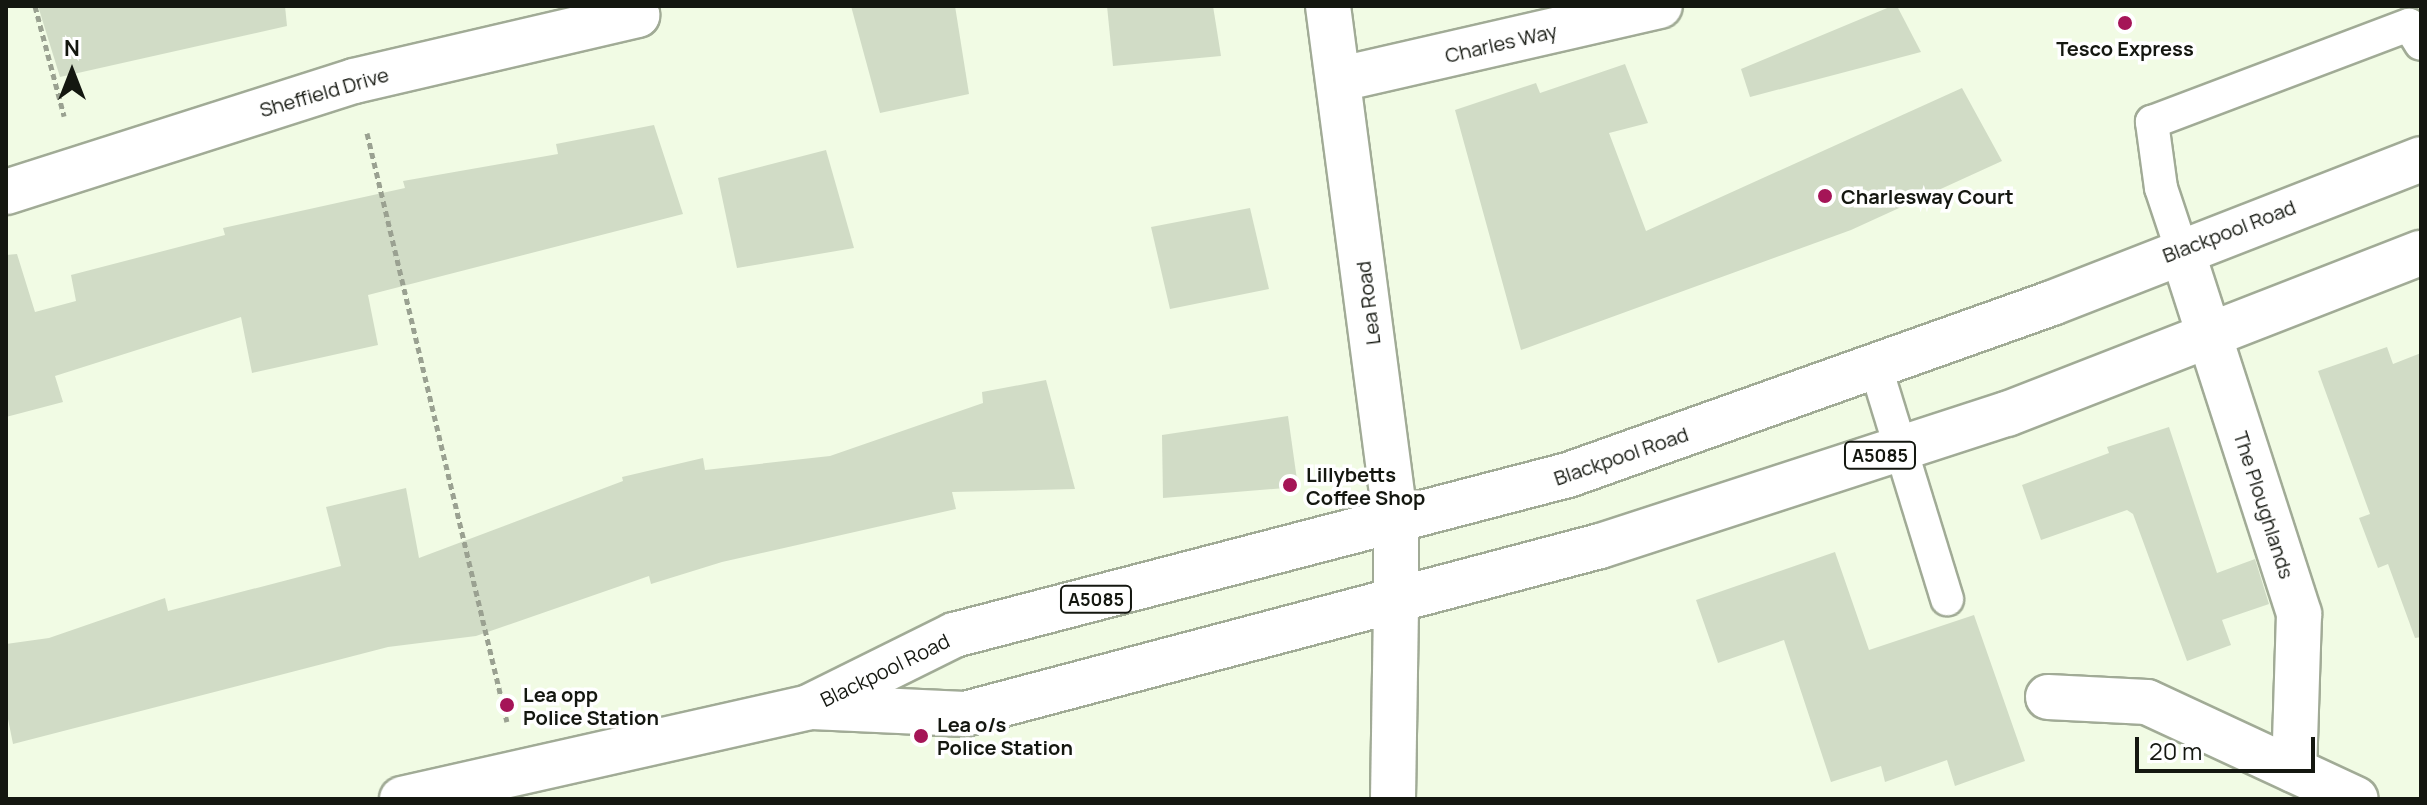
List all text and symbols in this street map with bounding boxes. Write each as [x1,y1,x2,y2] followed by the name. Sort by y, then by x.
[2116,14,2134,32] marker: Tesco Express
[1443,18,1559,68] street label: Charles Way
[32,32,112,112] north arrow
[64,33,80,63] text: N
[2056,36,2194,60] place label: Tesco Express
[257,62,391,122] street label: Sheffield Drive
[1841,184,2014,208] place label: Charlesway Court
[1816,187,1834,205] marker: Charlesway Court
[2159,195,2299,267] street label: Blackpool Road
[1351,260,1385,346] street label: Lea Road
[1551,422,1691,490] street label: Blackpool Road
[2229,428,2299,582] street label: The Ploughlands
[1842,441,1918,469] road number: A5085
[1306,462,1425,509] place label: Lillybetts Coffee Shop
[1281,476,1299,494] marker: Lillybetts Coffee Shop
[1058,585,1134,613] road number: A5085
[817,628,953,712] street label: Blackpool Road
[523,682,659,729] place label: Lea opp Police Station
[498,696,516,714] marker: Lea opp Police Station
[937,712,1073,759] place label: Lea o/s Police Station
[2139,721,2319,771] scale bar
[912,727,930,745] marker: Lea o/s Police Station
[2149,734,2202,767] text: 20 m

